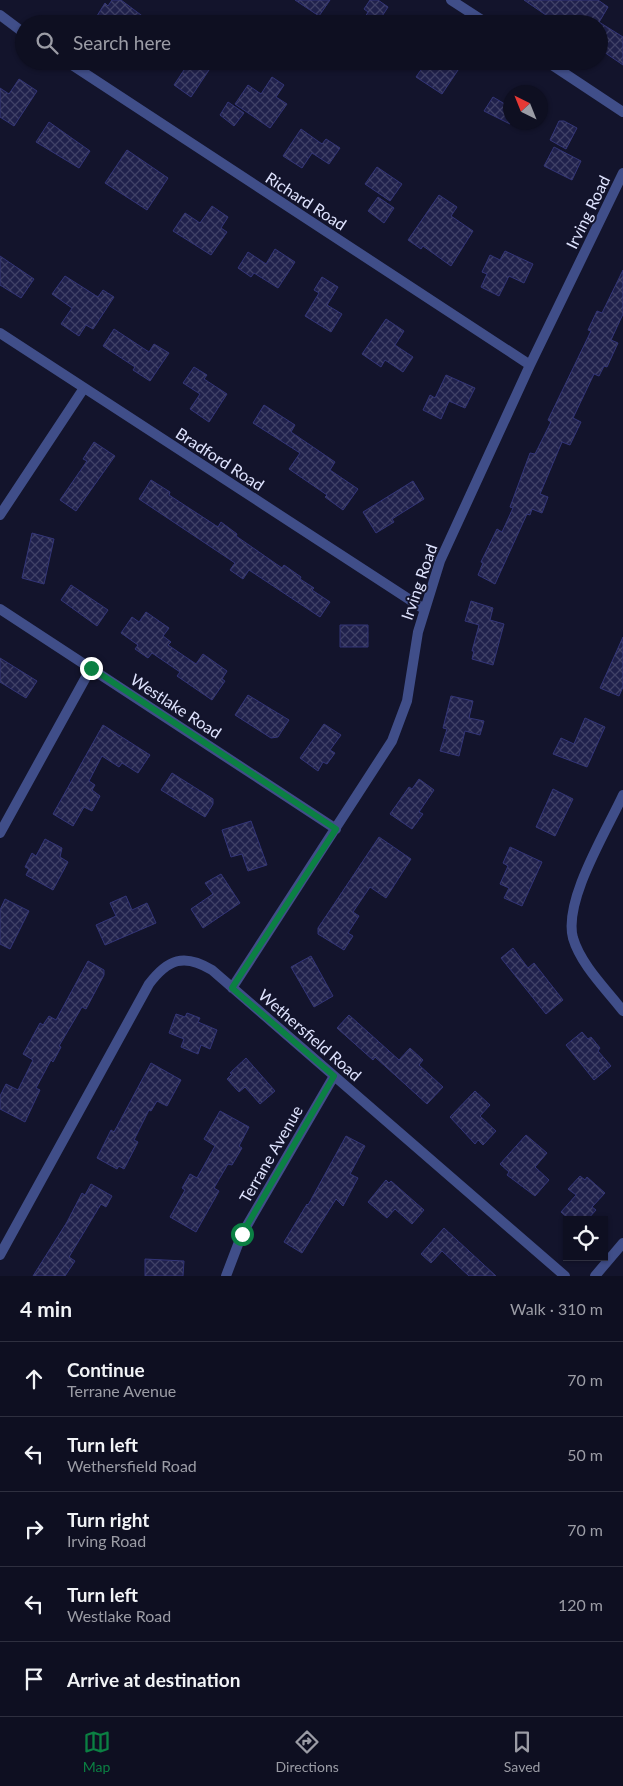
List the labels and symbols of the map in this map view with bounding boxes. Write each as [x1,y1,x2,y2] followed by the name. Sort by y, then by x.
[503,85,548,130] north arrow
[262,167,350,234] street label: Richard Road
[562,172,613,252] street label: Irving Road
[173,423,268,494] street label: Bradford Road
[397,541,440,622] street label: Irving Road
[80,657,103,680] route end
[127,669,225,742] street label: Westlake Road
[255,985,366,1084] street label: Wethersfield Road
[235,1102,306,1206] street label: Terrane Avenue
[231,1223,254,1246] route start

